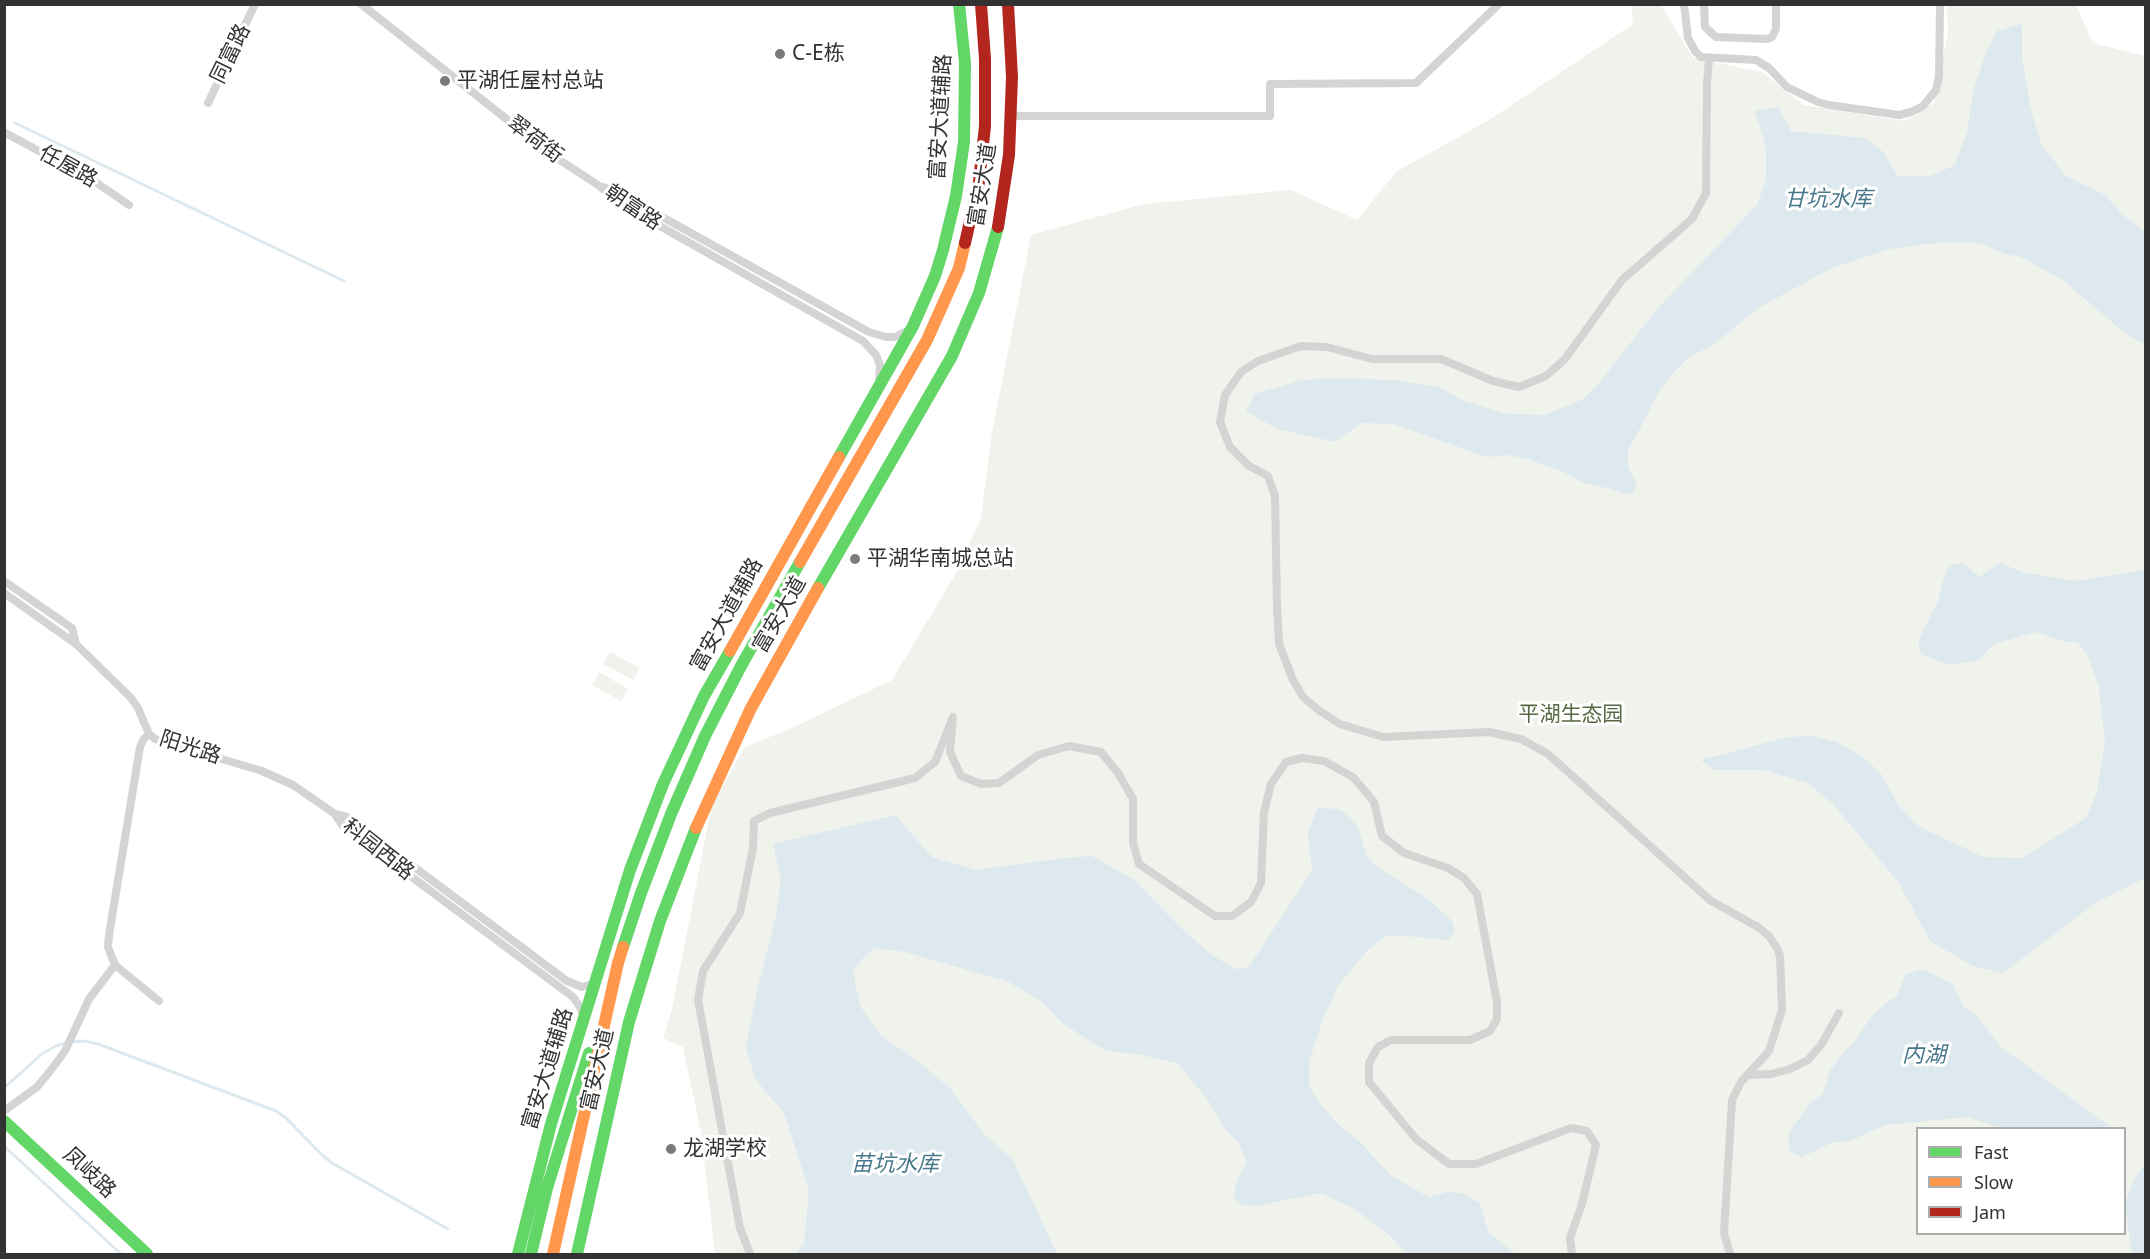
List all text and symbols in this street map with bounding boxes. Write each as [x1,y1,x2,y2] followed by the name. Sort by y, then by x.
[206,20,256,88] street label: 同富路
[792,41,845,67] place label: C-E栋
[773,47,787,61] marker: C-E栋
[925,53,957,181] street label: 富安大道辅路
[457,68,604,94] place label: 平湖任屋村总站
[438,74,452,88] marker: 平湖任屋村总站
[502,111,568,169] street label: 翠荷街
[34,141,102,193] street label: 任屋路
[964,142,1002,228] street label: 富安大道
[600,180,666,236] street label: 朝富路
[1784,187,1872,213] water label: 甘坑水库
[867,546,1014,572] place label: 平湖华南城总站
[848,552,862,566] marker: 平湖华南城总站
[685,554,769,676] street label: 富安大道辅路
[748,572,812,658] street label: 富安大道
[1519,702,1623,728] park label: 平湖生态园
[156,726,224,770] street label: 阳光路
[337,814,419,886] street label: 科园西路
[518,1005,578,1133] street label: 富安大道辅路
[576,1026,620,1114] street label: 富安大道
[1902,1043,1946,1069] water label: 内湖
[1916,1127,2126,1235] legend
[683,1136,767,1162] place label: 龙湖学校
[1974,1140,2009,1164] text: Fast
[57,1142,121,1204] street label: 凤岐路
[664,1142,678,1156] marker: 龙湖学校
[851,1152,939,1178] water label: 苗坑水库
[1974,1170,2013,1194] text: Slow
[1974,1200,2006,1224] text: Jam

